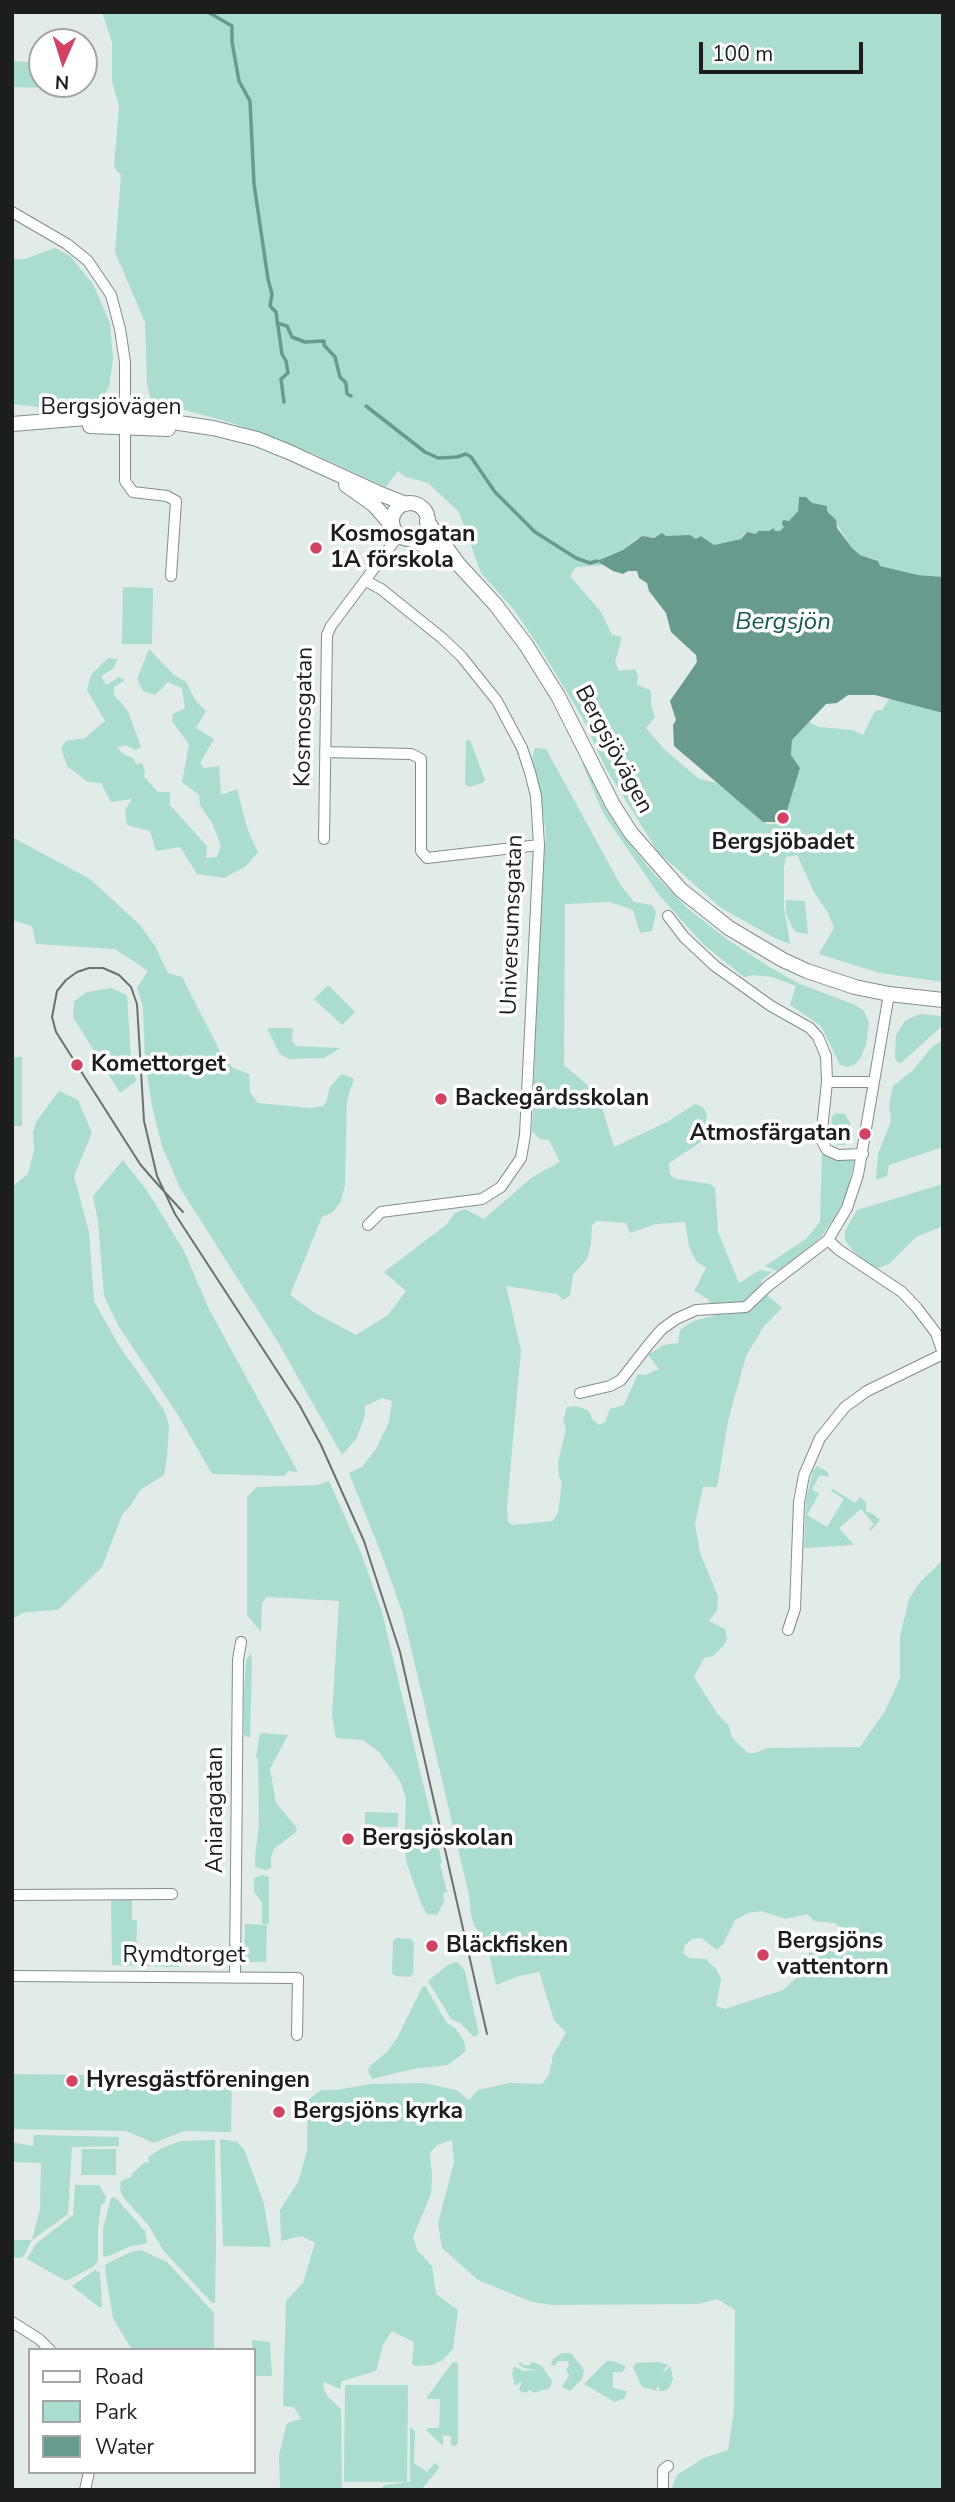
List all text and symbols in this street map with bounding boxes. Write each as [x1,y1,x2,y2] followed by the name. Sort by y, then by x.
[28,28,98,98] north arrow
[703,28,867,72] scale bar
[712,40,773,68] text: 100 m
[54,69,70,95] text: N
[40,394,182,422] street label: Bergsjövägen
[330,521,475,575] place label: Kosmosgatan 1A förskola
[308,540,324,556] marker: Kosmosgatan 1A förskola
[735,609,831,637] water label: Bergsjön
[290,647,320,787] street label: Kosmosgatan
[568,681,658,819] street label: Bergsjövägen
[775,810,791,826] marker: Bergsjöbadet
[712,829,854,857] place label: Bergsjöbadet
[496,834,530,1016] street label: Universumsgatan
[91,1051,226,1079] place label: Komettorget
[69,1057,85,1073] marker: Komettorget
[455,1085,649,1113] place label: Backegårdsskolan
[433,1091,449,1107] marker: Backegårdsskolan
[690,1120,851,1148] place label: Atmosfärgatan
[857,1126,873,1142] marker: Atmosfärgatan
[202,1747,230,1873] street label: Aniaragatan
[362,1825,513,1853] place label: Bergsjöskolan
[340,1831,356,1847] marker: Bergsjöskolan
[777,1928,889,1982] place label: Bergsjöns vattentorn
[446,1932,568,1960] place label: Bläckfisken
[424,1938,440,1954] marker: Bläckfisken
[123,1942,245,1970] street label: Rymdtorget
[755,1947,771,1963] marker: Bergsjöns vattentorn
[86,2067,310,2095] place label: Hyresgästföreningen
[64,2073,80,2089] marker: Hyresgästföreningen
[293,2098,463,2126] place label: Bergsjöns kyrka
[271,2104,287,2120] marker: Bergsjöns kyrka
[28,2348,256,2474] legend
[95,2363,144,2391] text: Road
[95,2398,137,2426] text: Park
[95,2433,154,2461] text: Water

